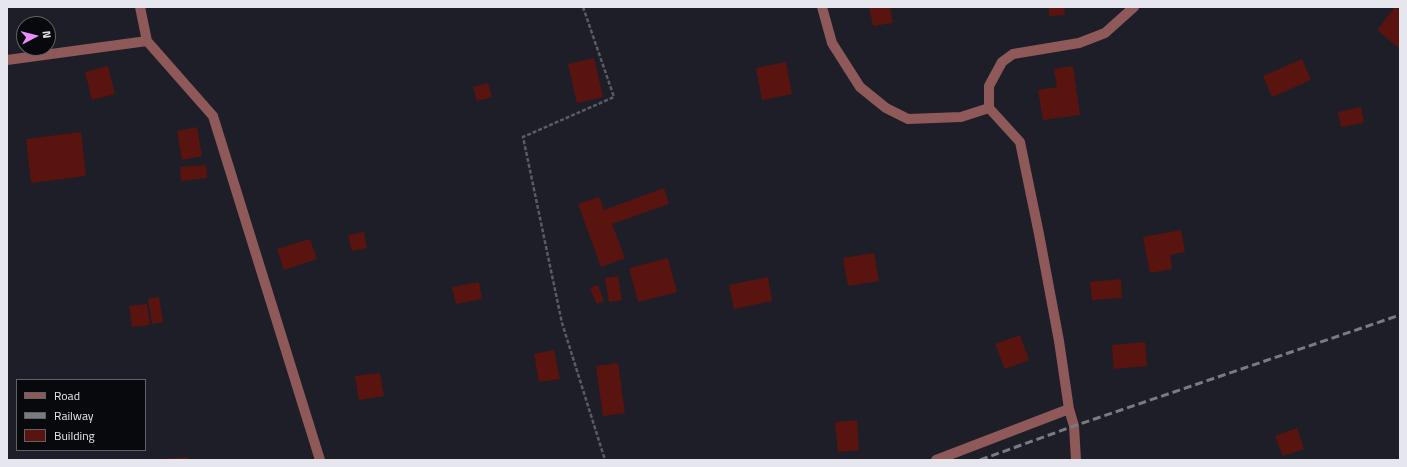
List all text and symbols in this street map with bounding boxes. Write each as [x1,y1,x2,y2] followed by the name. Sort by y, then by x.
[16,16,56,56] north arrow
[39,30,55,39] text: N
[16,379,146,451] legend
[54,386,80,405] text: Road
[54,406,94,425] text: Railway
[54,426,95,445] text: Building

